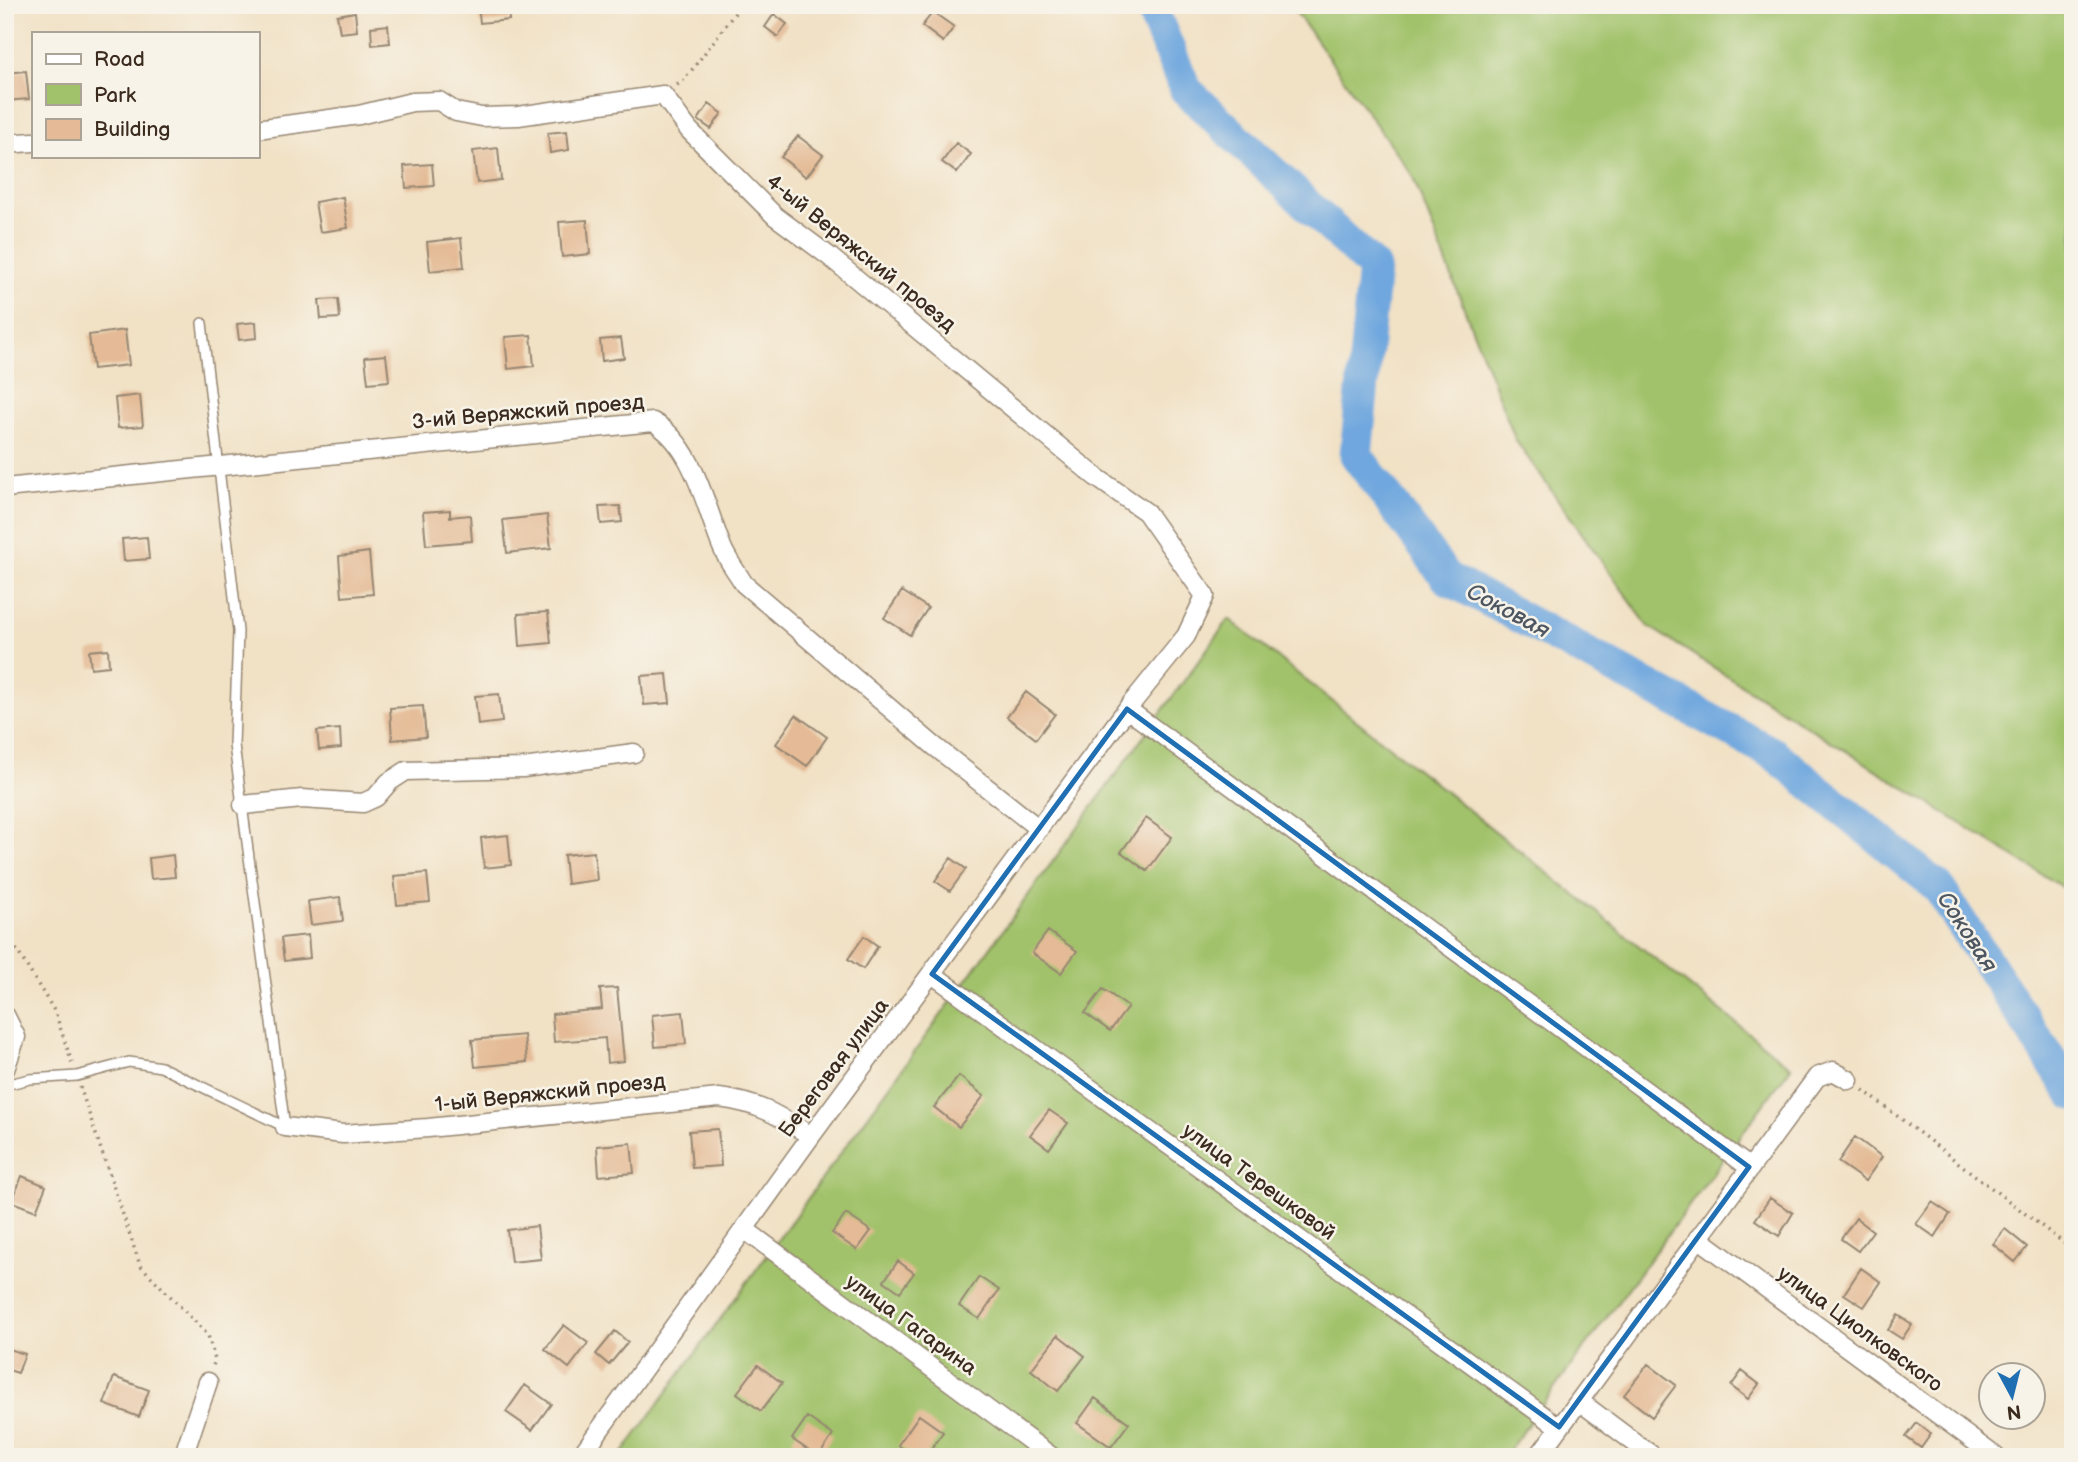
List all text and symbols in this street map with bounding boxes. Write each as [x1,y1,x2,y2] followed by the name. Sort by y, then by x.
[32,32,259,158] legend
[94,47,145,72] text: Road
[94,83,137,108] text: Park
[94,117,170,142] text: Building
[761,169,961,337] street label: 4-ый Веряжский проезд
[411,389,645,435] street label: 3-ий Веряжский проезд
[1462,577,1555,645] water label: Соковая
[1931,887,2003,978] water label: Соковая
[774,993,895,1142] street label: Береговая улица
[433,1068,667,1118] street label: 1-ый Веряжский проезд
[1178,1118,1340,1246] street label: улица Терешковой
[1773,1261,1947,1397] street label: улица Циолковского
[841,1269,982,1381] street label: улица Гагарина
[1976,1360,2046,1430] north arrow
[2005,1399,2022,1424] text: N

